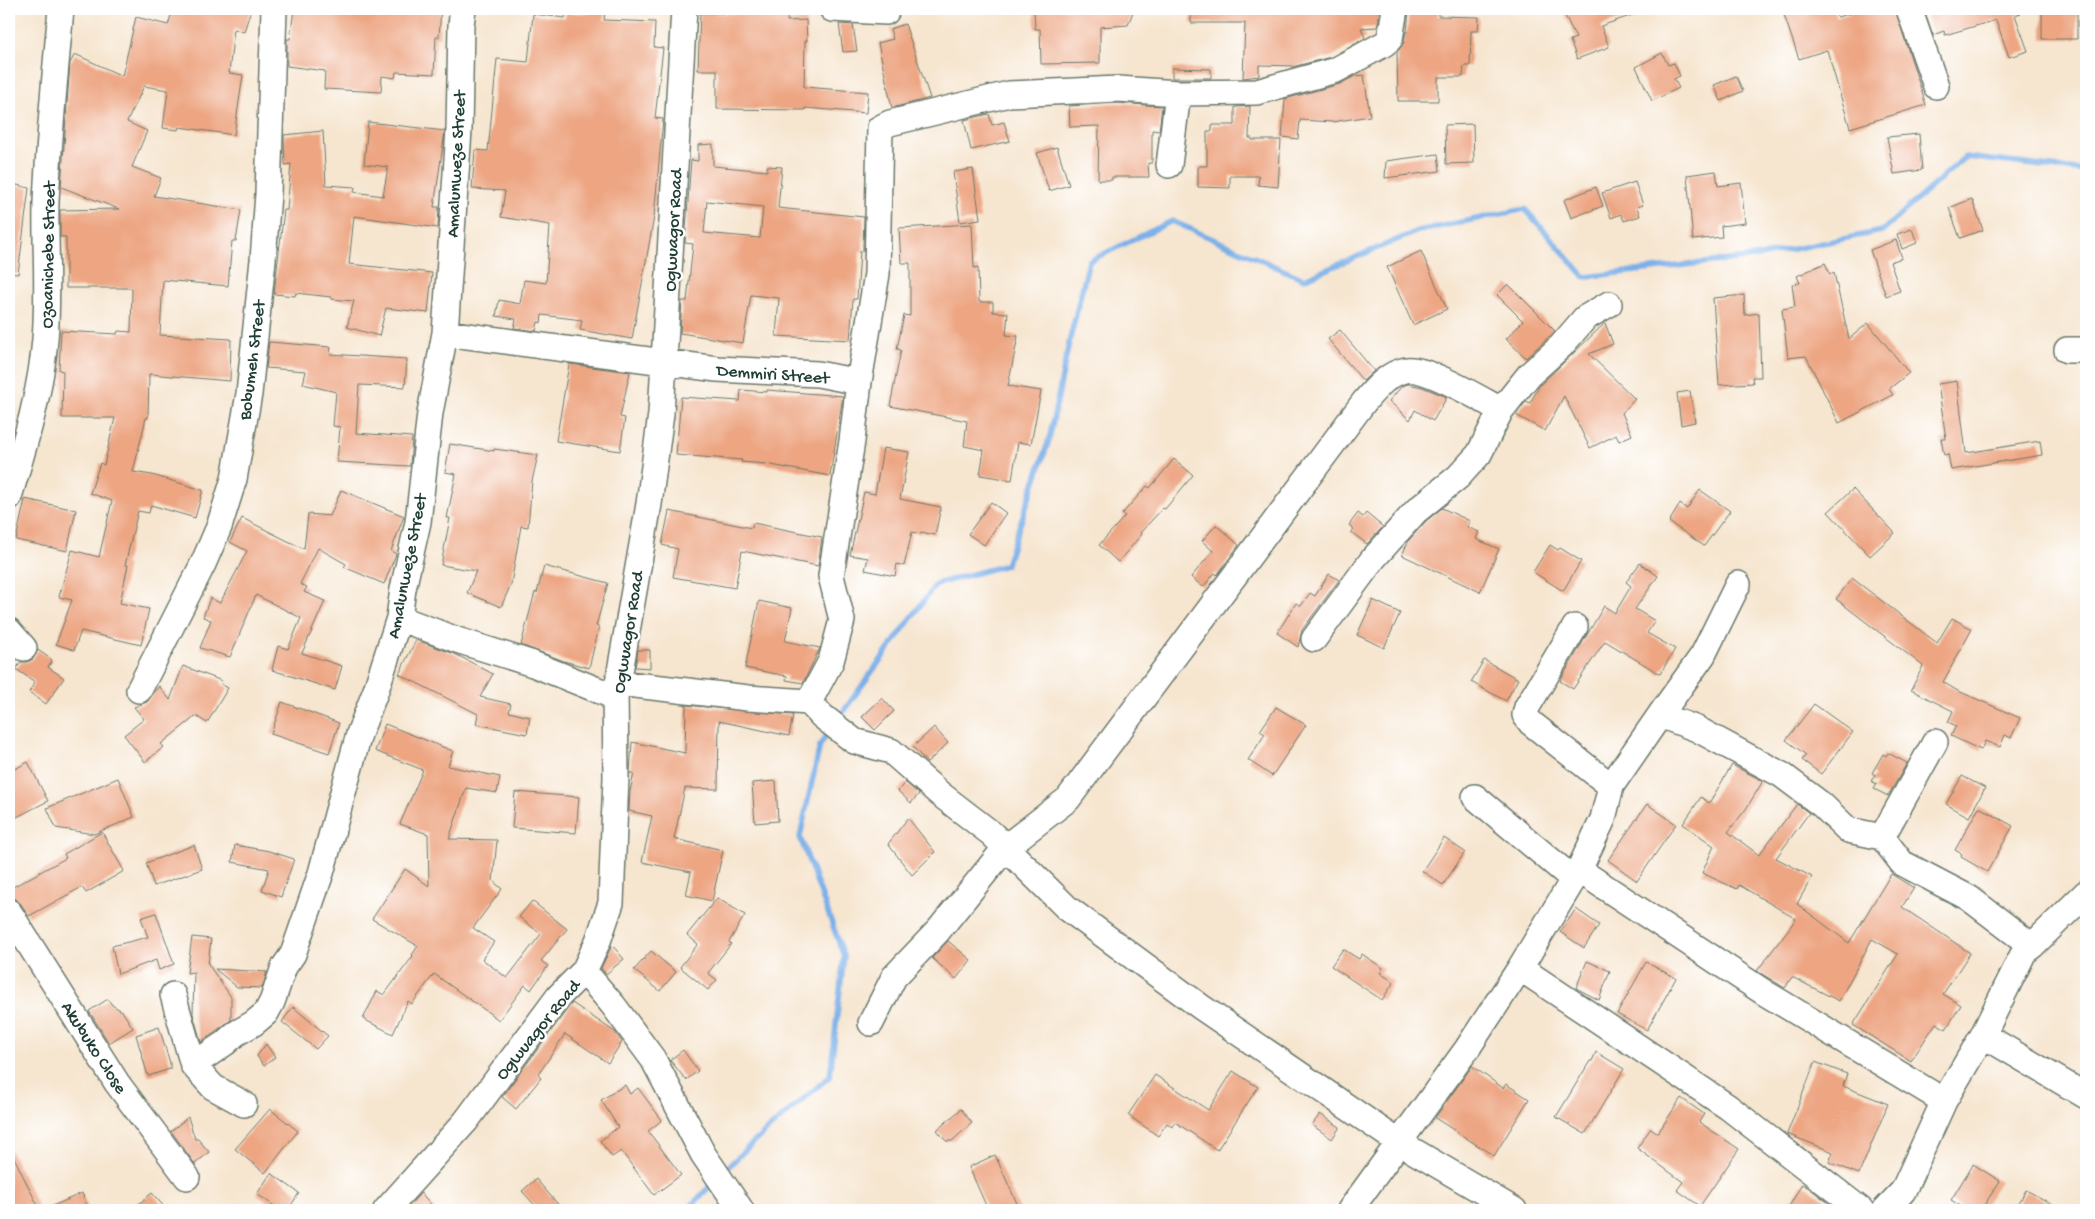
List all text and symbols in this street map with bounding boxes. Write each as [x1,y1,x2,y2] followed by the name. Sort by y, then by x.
[443,88,472,238] street label: Amalunweze Street
[661,167,688,292] street label: Ogwuagor Road
[38,180,61,329] street label: Ozoanichebe Street
[236,298,271,422] street label: Bobumeh Street
[715,361,832,390] street label: Demmiri Street
[384,491,433,641] street label: Amalunweze Street
[609,569,650,695] street label: Ogwuagor Road
[492,975,587,1085] street label: Ogwuagor Road
[55,998,131,1099] street label: Akubuko Close

